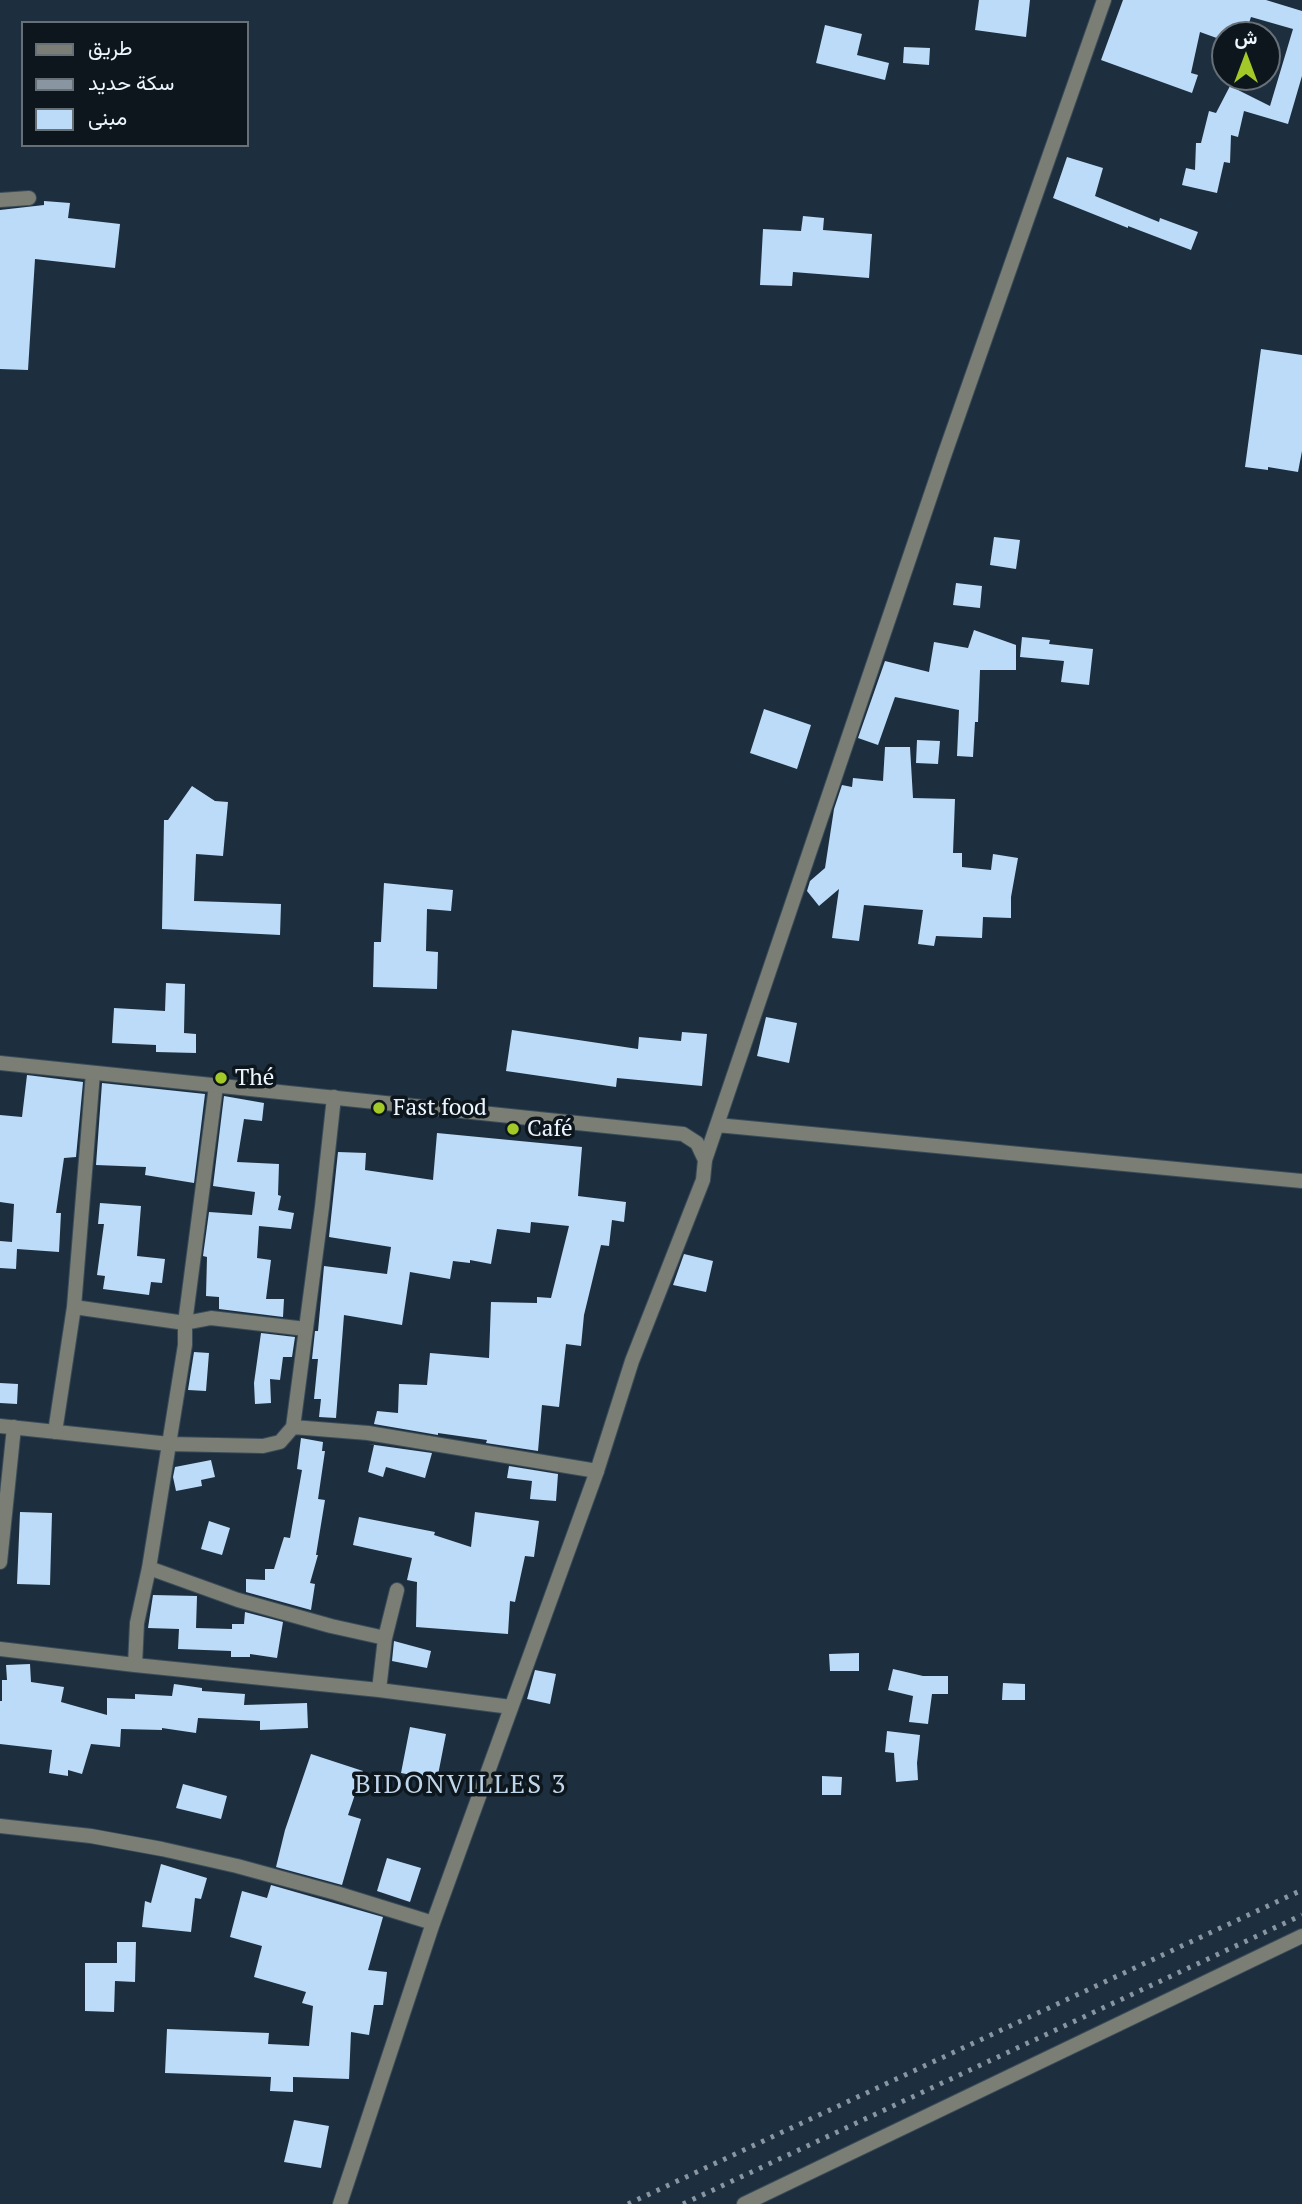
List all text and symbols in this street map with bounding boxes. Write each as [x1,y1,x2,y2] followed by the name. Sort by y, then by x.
[21,21,248,147] legend
[1211,21,1281,91] north arrow
[1235,24,1257,49] text: ش
[88,33,133,61] text: طريق
[88,68,174,96] text: سكة حديد
[88,103,127,131] text: مبنى
[235,1064,274,1092] place label: Thé
[213,1070,229,1086] marker: Thé
[393,1094,487,1122] place label: Fast food
[371,1100,387,1116] marker: Fast food
[527,1115,572,1143] place label: Café
[505,1121,521,1137] marker: Café
[356,1770,566,1802] district label: BIDONVILLES 3

